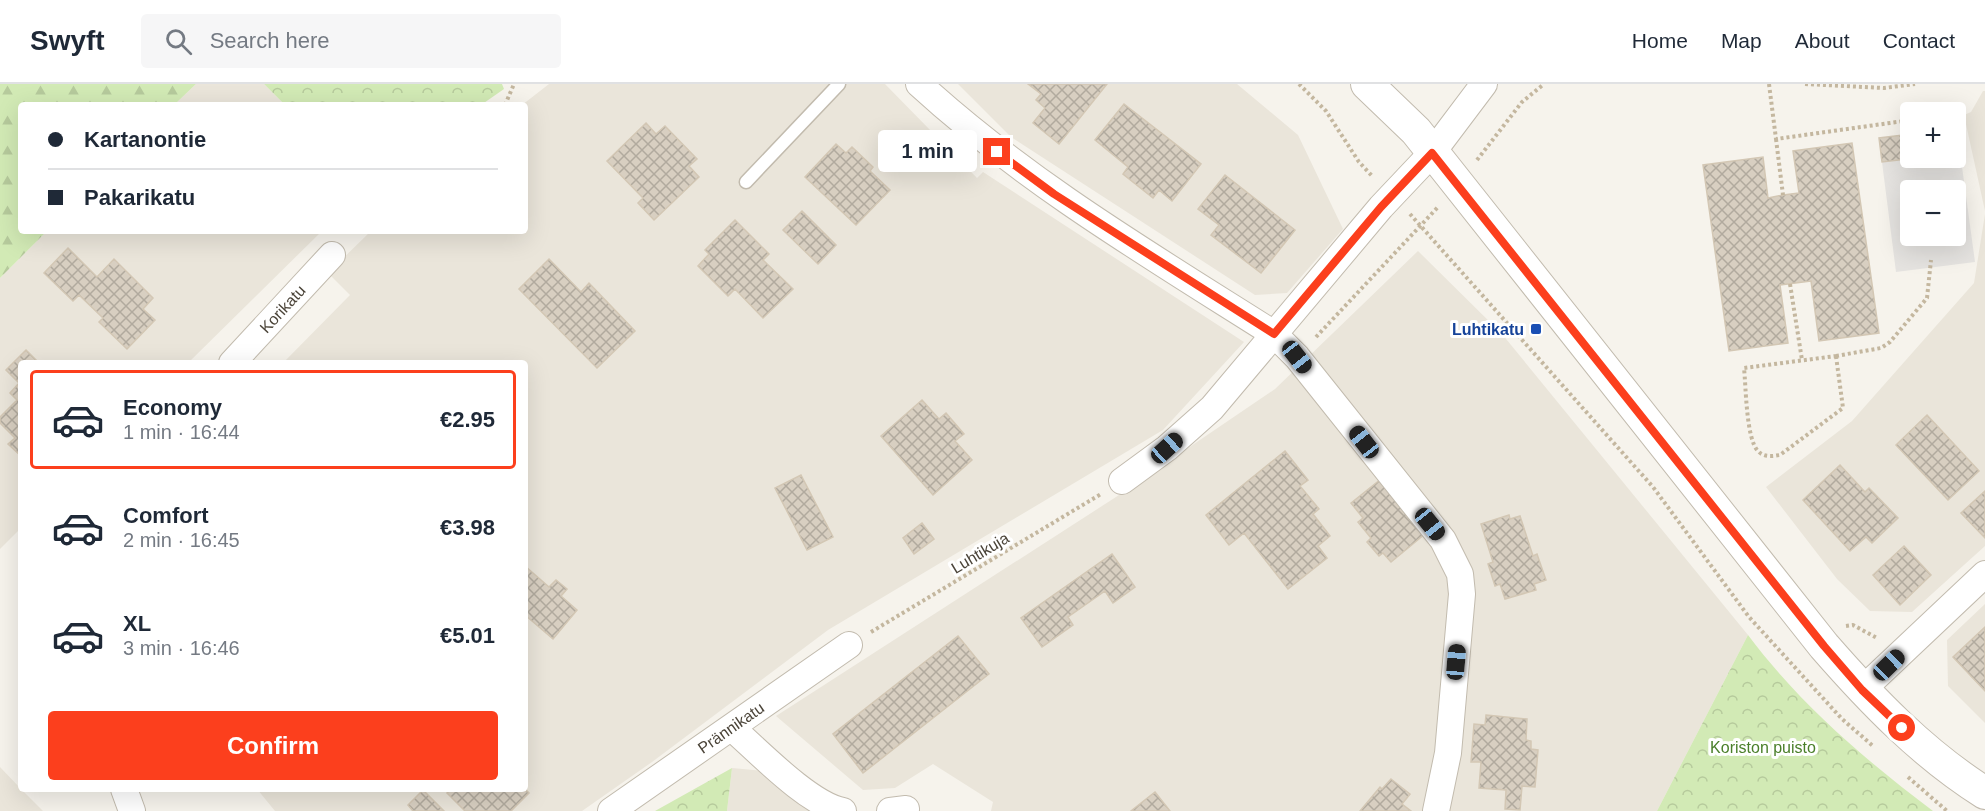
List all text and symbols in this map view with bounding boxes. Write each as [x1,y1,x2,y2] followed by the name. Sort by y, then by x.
[141,14,561,68] search box
[30,25,105,56] text: Swyft
[162,25,195,58] icon: search
[210,28,330,53] text: Search here
[1632,29,1688,52] text: Home
[1721,29,1762,52] text: Map
[1795,29,1850,52] text: About
[1883,29,1955,52] text: Contact
[1900,102,1966,246] map controls
[1900,102,1966,168] button: +
[84,127,206,152] text: Kartanontie
[877,131,976,173] callout: 1 min
[983,138,1010,165] route end
[901,140,954,162] text: 1 min
[1900,180,1966,246] button: −
[84,185,195,210] text: Pakarikatu
[256,281,308,336] street label: Korikatu
[1452,321,1524,338] place label: Luhtikatu
[1529,322,1543,336] marker: Luhtikatu
[1279,337,1315,377] car
[51,393,105,447] icon: car
[123,395,222,420] text: Economy
[440,407,495,432] text: €2.95
[123,421,240,443] text: 1 min · 16:44
[1346,422,1382,462] car
[1148,429,1186,467] car
[51,501,105,555] icon: car
[123,503,209,528] text: Comfort
[1412,504,1448,544] car
[440,515,495,540] text: €3.98
[123,529,240,551] text: 2 min · 16:45
[948,529,1012,577] street label: Luhtikuja
[51,609,105,663] icon: car
[123,611,151,636] text: XL
[440,623,495,648] text: €5.01
[123,637,240,659] text: 3 min · 16:46
[1445,643,1467,681] car
[1870,646,1908,684] car
[694,699,767,756] street label: Prännikatu
[48,711,498,780] button: Confirm
[1888,714,1915,741] route start
[1710,739,1816,756] park label: Koriston puisto

